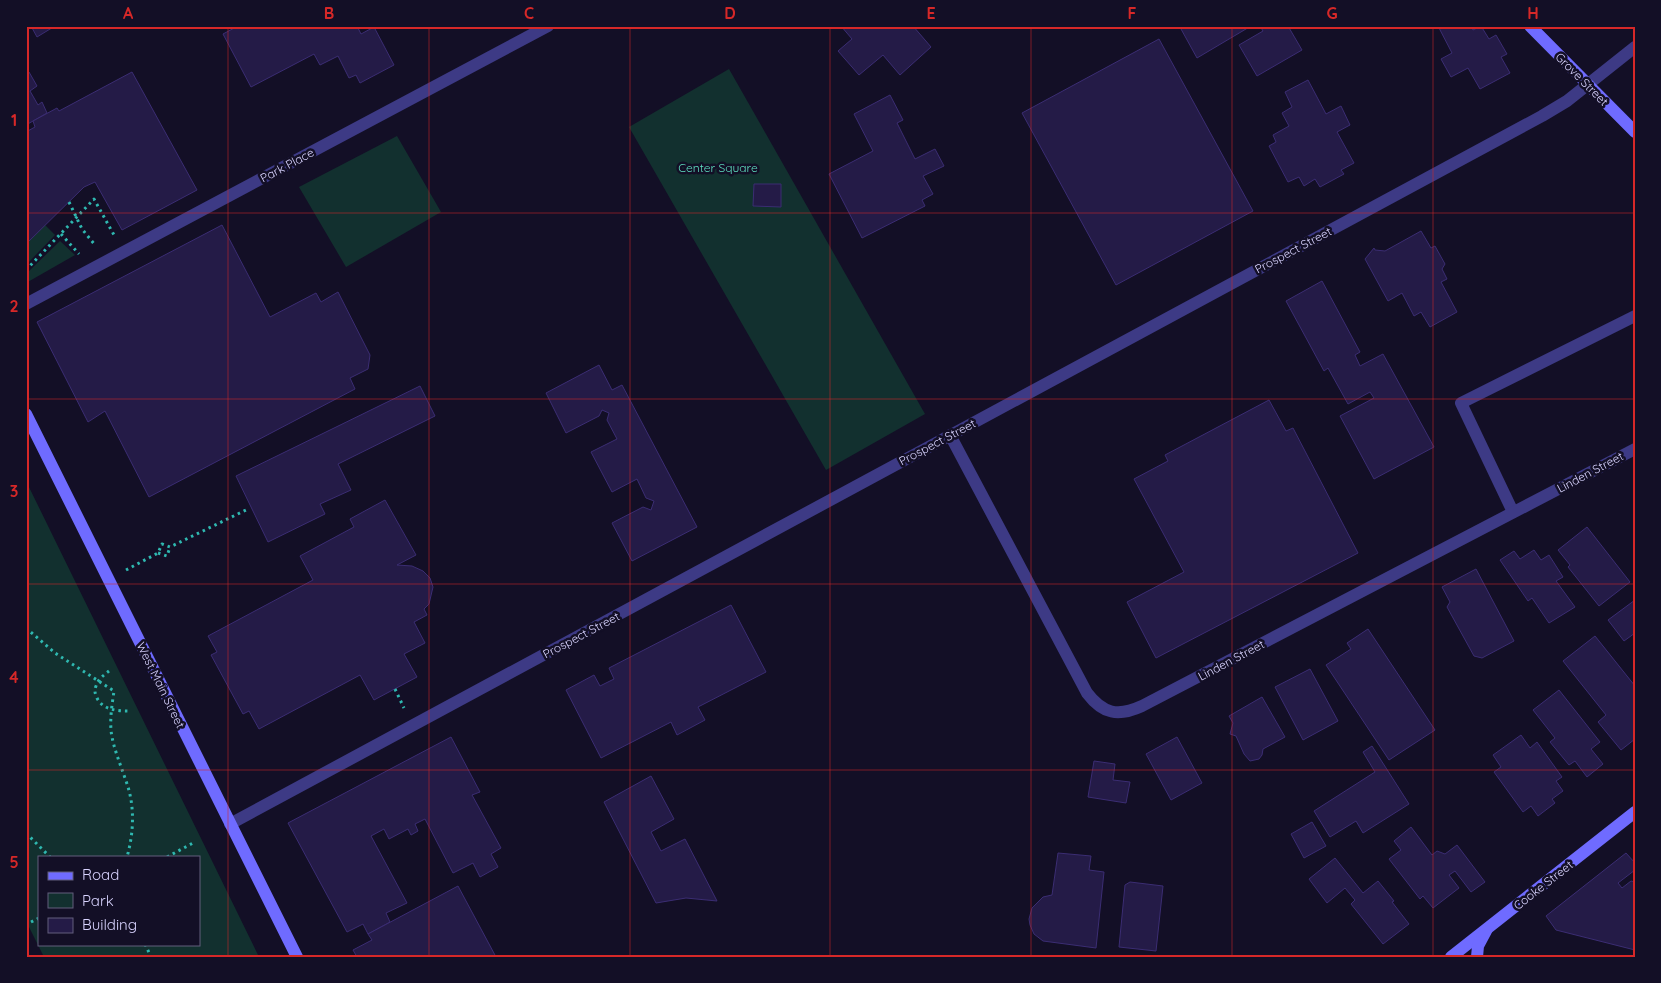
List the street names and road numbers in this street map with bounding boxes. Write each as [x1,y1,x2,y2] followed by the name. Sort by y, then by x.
[1552,49,1612,109] street label: Grove Street
[257,144,317,185] street label: Park Place
[1252,223,1334,277] street label: Prospect Street
[896,415,978,469] street label: Prospect Street
[1554,448,1626,496] street label: Linden Street
[540,608,622,662] street label: Prospect Street
[1195,636,1267,684] street label: Linden Street
[134,639,188,731] street label: West Main Street
[1510,857,1576,913] street label: Cooke Street

